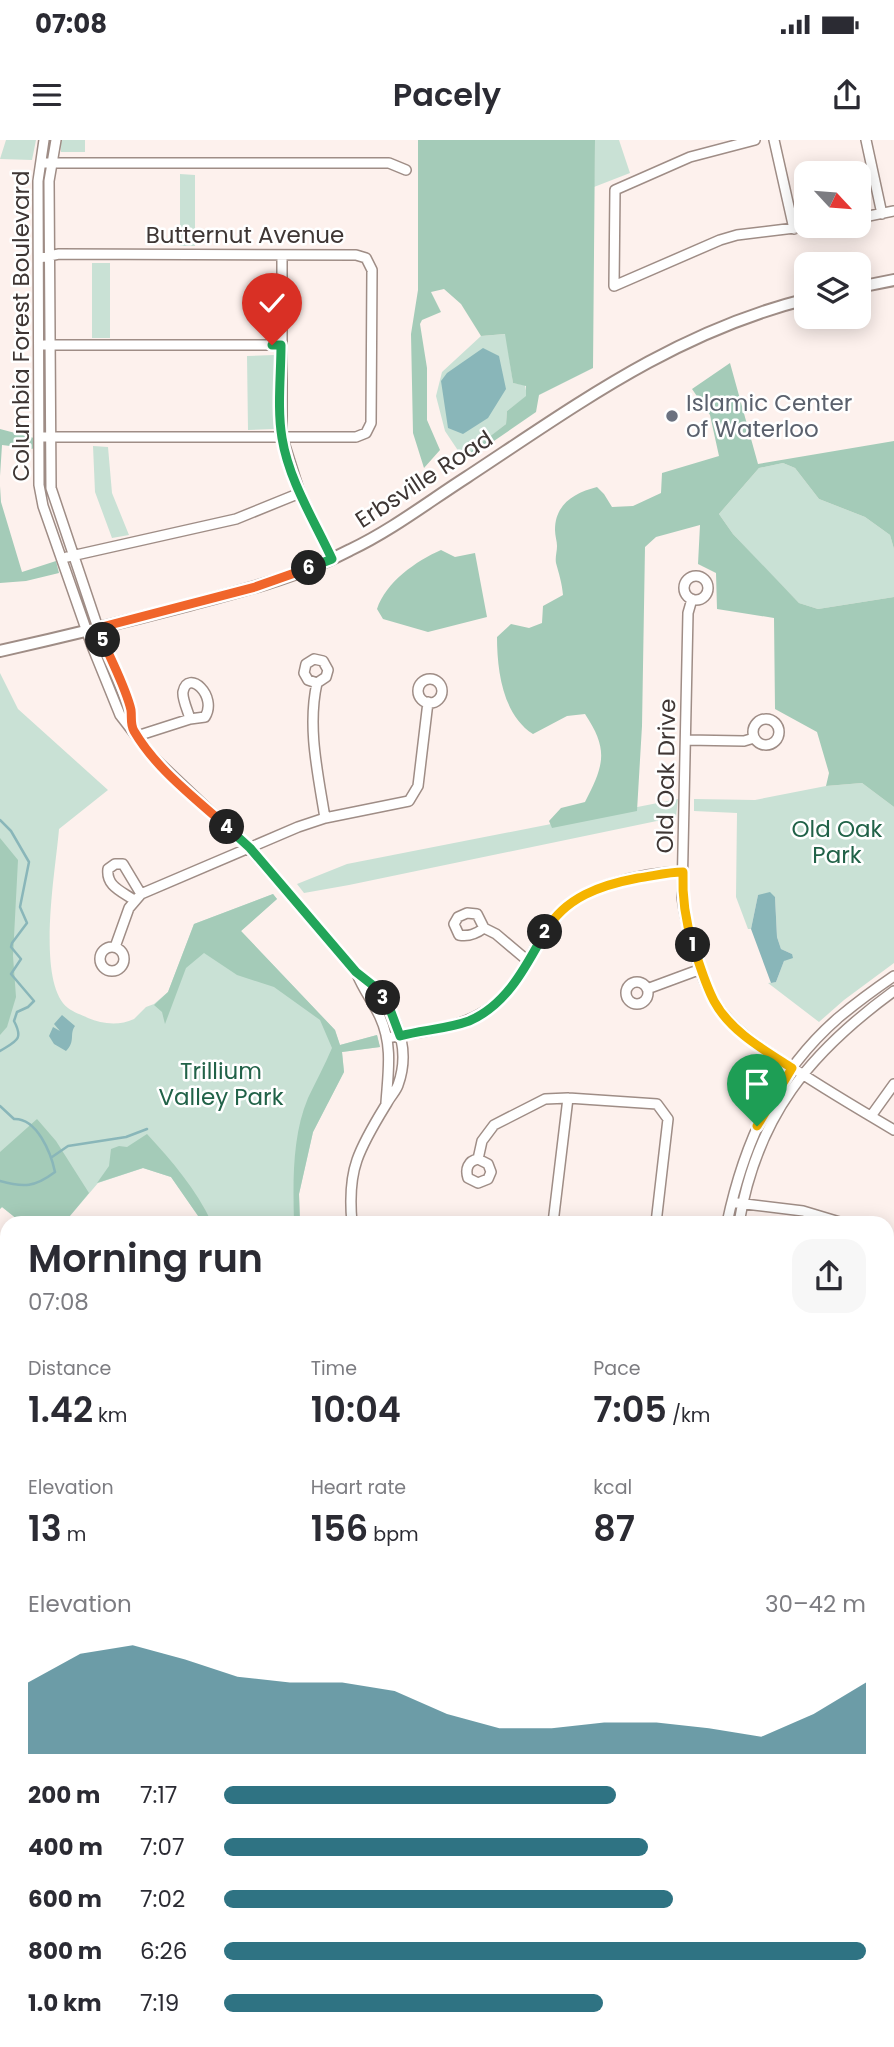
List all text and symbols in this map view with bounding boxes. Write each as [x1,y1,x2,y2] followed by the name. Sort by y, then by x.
[35,6,107,42] text: 07:08
[393,72,501,117] text: Pacely
[28,76,66,114] icon: menu
[828,76,866,114] icon: share
[794,161,872,238] north arrow
[794,161,871,329] map controls
[5,170,37,482] street label: Columbia Forest Boulevard
[146,219,344,251] street label: Butternut Avenue
[794,252,871,329] button: layers
[242,273,302,345] pin
[253,284,291,322] icon: check
[686,387,852,445] place label: Islamic Center of Waterloo
[664,408,680,424] marker: Islamic Center of Waterloo
[349,423,499,535] street label: Erbsville Road
[292,550,326,586] pin: 6
[302,554,315,581] text: 6
[86,622,120,658] pin: 5
[96,626,109,653] text: 5
[649,698,683,854] street label: Old Oak Drive
[210,810,244,844] pin: 4
[220,813,233,840] text: 4
[792,813,883,871] park label: Old Oak Park
[528,914,562,950] pin: 2
[539,918,550,945] text: 2
[676,928,710,962] pin: 1
[689,931,696,958] text: 1
[366,980,400,1016] pin: 3
[377,984,388,1011] text: 3
[727,1054,787,1126] pin
[158,1055,284,1113] park label: Trillium Valley Park
[738,1065,776,1103] icon: arrive
[28,1232,263,1285] text: Morning run
[792,1239,866,1313] button: share
[28,1286,89,1318] text: 07:08
[28,1355,111,1382] text: Distance
[311,1355,357,1382] text: Time
[593,1355,641,1382] text: Pace
[28,1385,93,1434] text: 1.42
[311,1385,401,1434] text: 10:04
[593,1385,667,1434] text: 7:05
[93,1402,127,1429] text: km
[667,1402,710,1429] text: /km
[28,1474,114,1501] text: Elevation
[311,1474,406,1501] text: Heart rate
[593,1474,632,1501] text: kcal
[28,1504,62,1553] text: 13
[311,1504,368,1553] text: 156
[593,1504,635,1553] text: 87
[62,1521,86,1548] text: m
[368,1521,419,1548] text: bpm
[28,1588,132,1620] text: Elevation
[765,1588,866,1620] text: 30–42 m
[28,1779,100,1811] text: 200 m
[140,1779,177,1811] text: 7:17
[28,1831,103,1863] text: 400 m
[140,1831,184,1863] text: 7:07
[28,1883,102,1915] text: 600 m
[140,1883,185,1915] text: 7:02
[28,1935,102,1967] text: 800 m
[140,1935,187,1967] text: 6:26
[28,1987,102,2019] text: 1.0 km
[140,1987,179,2019] text: 7:19

